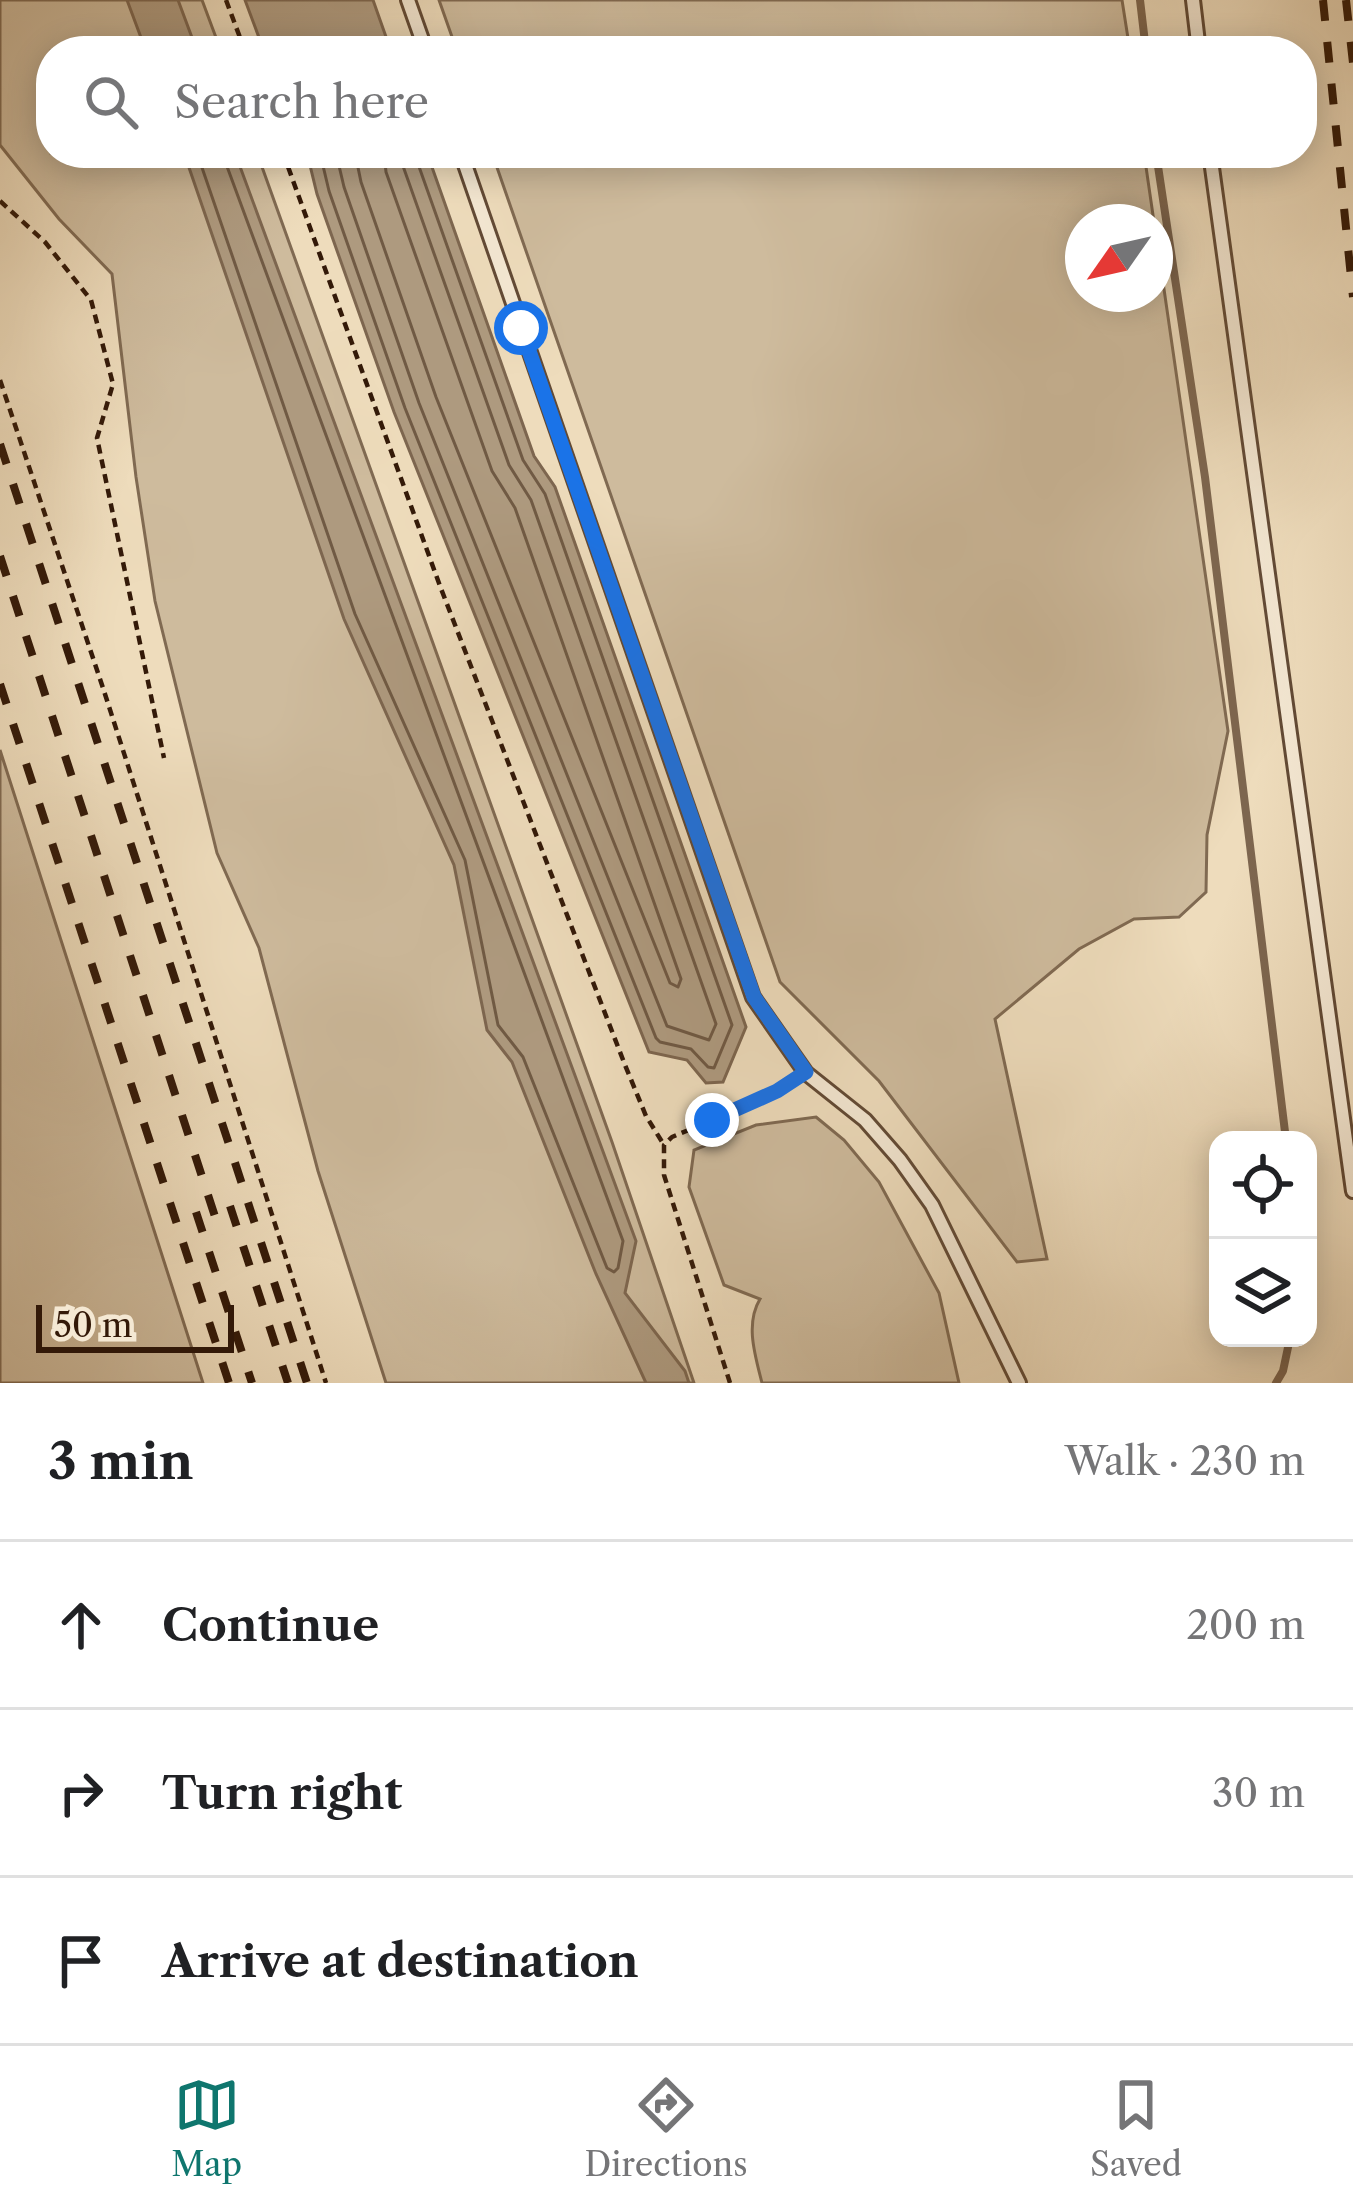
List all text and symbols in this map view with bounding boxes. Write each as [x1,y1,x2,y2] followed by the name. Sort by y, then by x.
[36,36,1317,168] search box
[78,69,144,135] icon: search
[174,74,429,130] text: Search here
[1065,204,1173,312] north arrow
[494,301,548,355] route start
[685,1093,739,1147] route end
[1209,1131,1317,1347] map controls
[1209,1131,1317,1239] button: locate
[1209,1239,1317,1347] button: layers
[36,1299,234,1352] scale bar
[54,1305,132,1346] text: 50 m
[48,1430,194,1492] text: 3 min
[1065,1437,1305,1485] text: Walk · 230 m
[48,1592,114,1658] icon: ahead
[162,1597,379,1653] text: Continue
[1186,1601,1305,1649] text: 200 m
[48,1760,114,1826] icon: right
[162,1765,402,1821] text: Turn right
[1212,1769,1305,1817] text: 30 m
[48,1928,114,1994] icon: arrive
[162,1933,639,1989] text: Arrive at destination
[171,2072,242,2185] tab: Map
[585,2072,748,2185] tab: Directions
[1090,2072,1182,2185] tab: Saved

